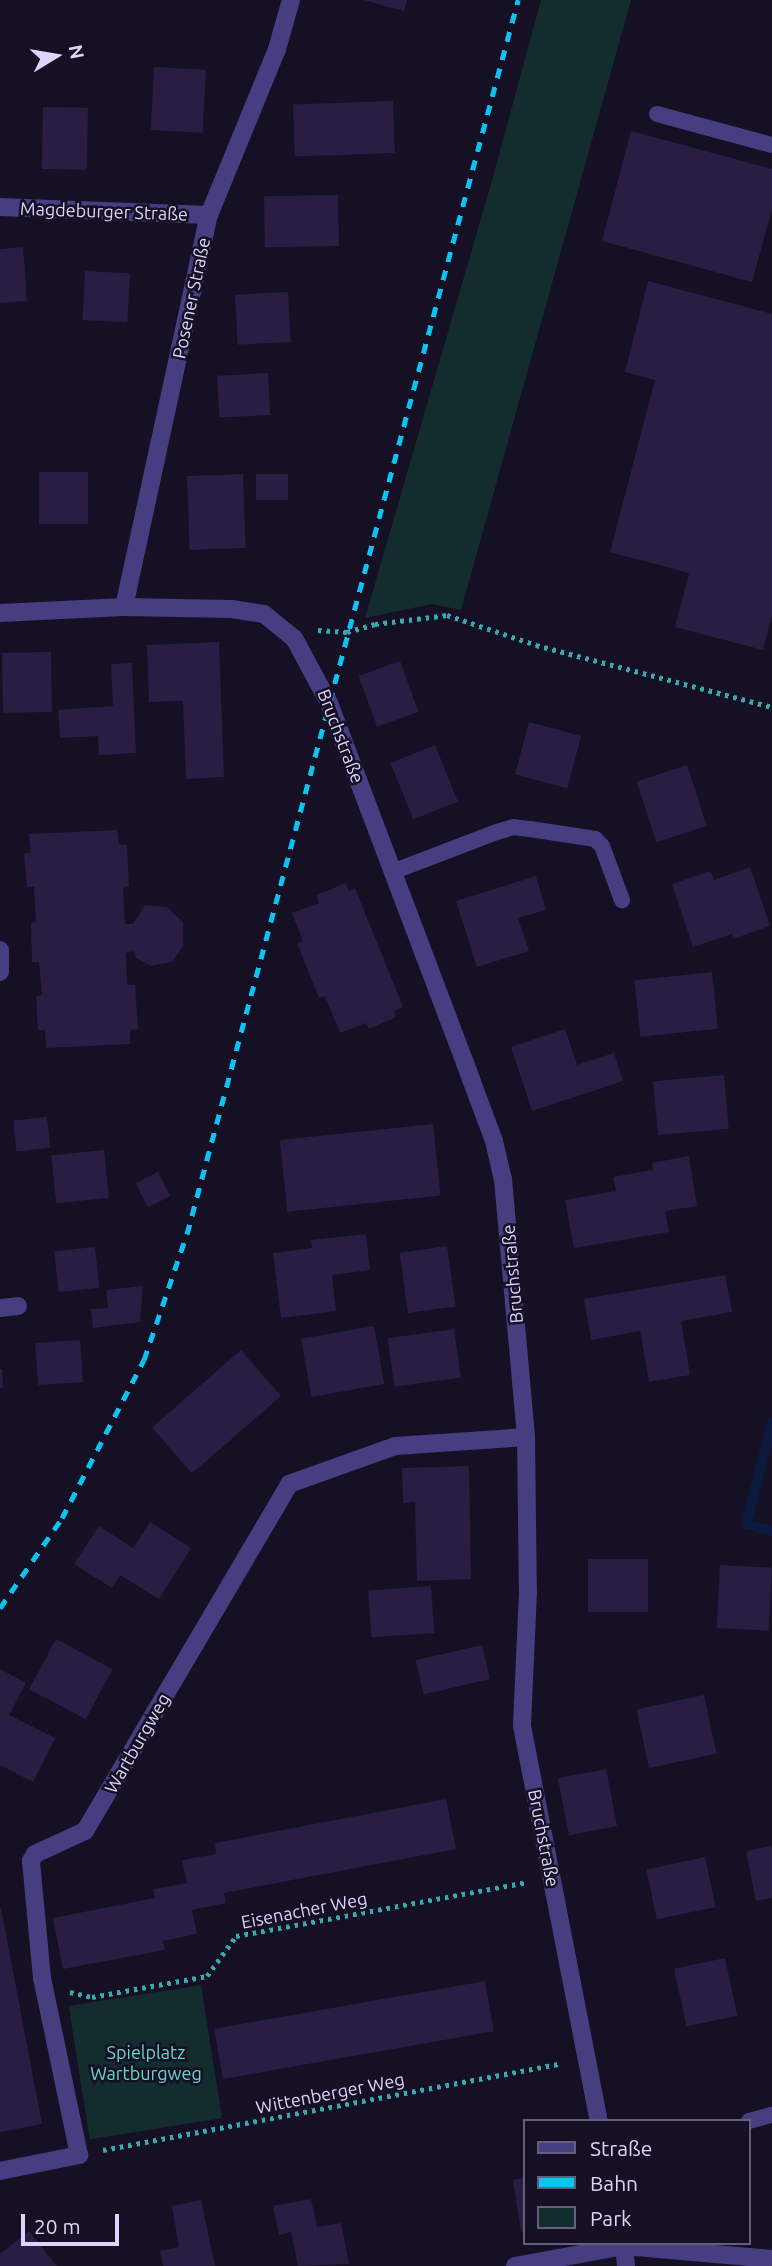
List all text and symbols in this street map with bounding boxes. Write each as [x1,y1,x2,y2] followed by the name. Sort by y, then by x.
[21,21,91,91] north arrow
[64,43,89,61] text: N
[20,197,188,225] street label: Magdeburger Straße
[168,235,214,361] street label: Posener Straße
[313,686,369,786] street label: Bruchstraße
[497,1224,527,1324] street label: Bruchstraße
[100,1689,174,1797] street label: Wartburgweg
[524,1787,564,1889] street label: Bruchstraße
[239,1887,369,1933] street label: Eisenacher Weg
[90,2042,202,2084] park label: Spielplatz Wartburgweg
[254,2068,406,2118] street label: Wittenberger Weg
[524,2119,751,2245] legend
[590,2136,652,2160] text: Straße
[590,2171,638,2195] text: Bahn
[24,2200,122,2244] scale bar
[590,2206,632,2230] text: Park
[34,2214,81,2238] text: 20 m

